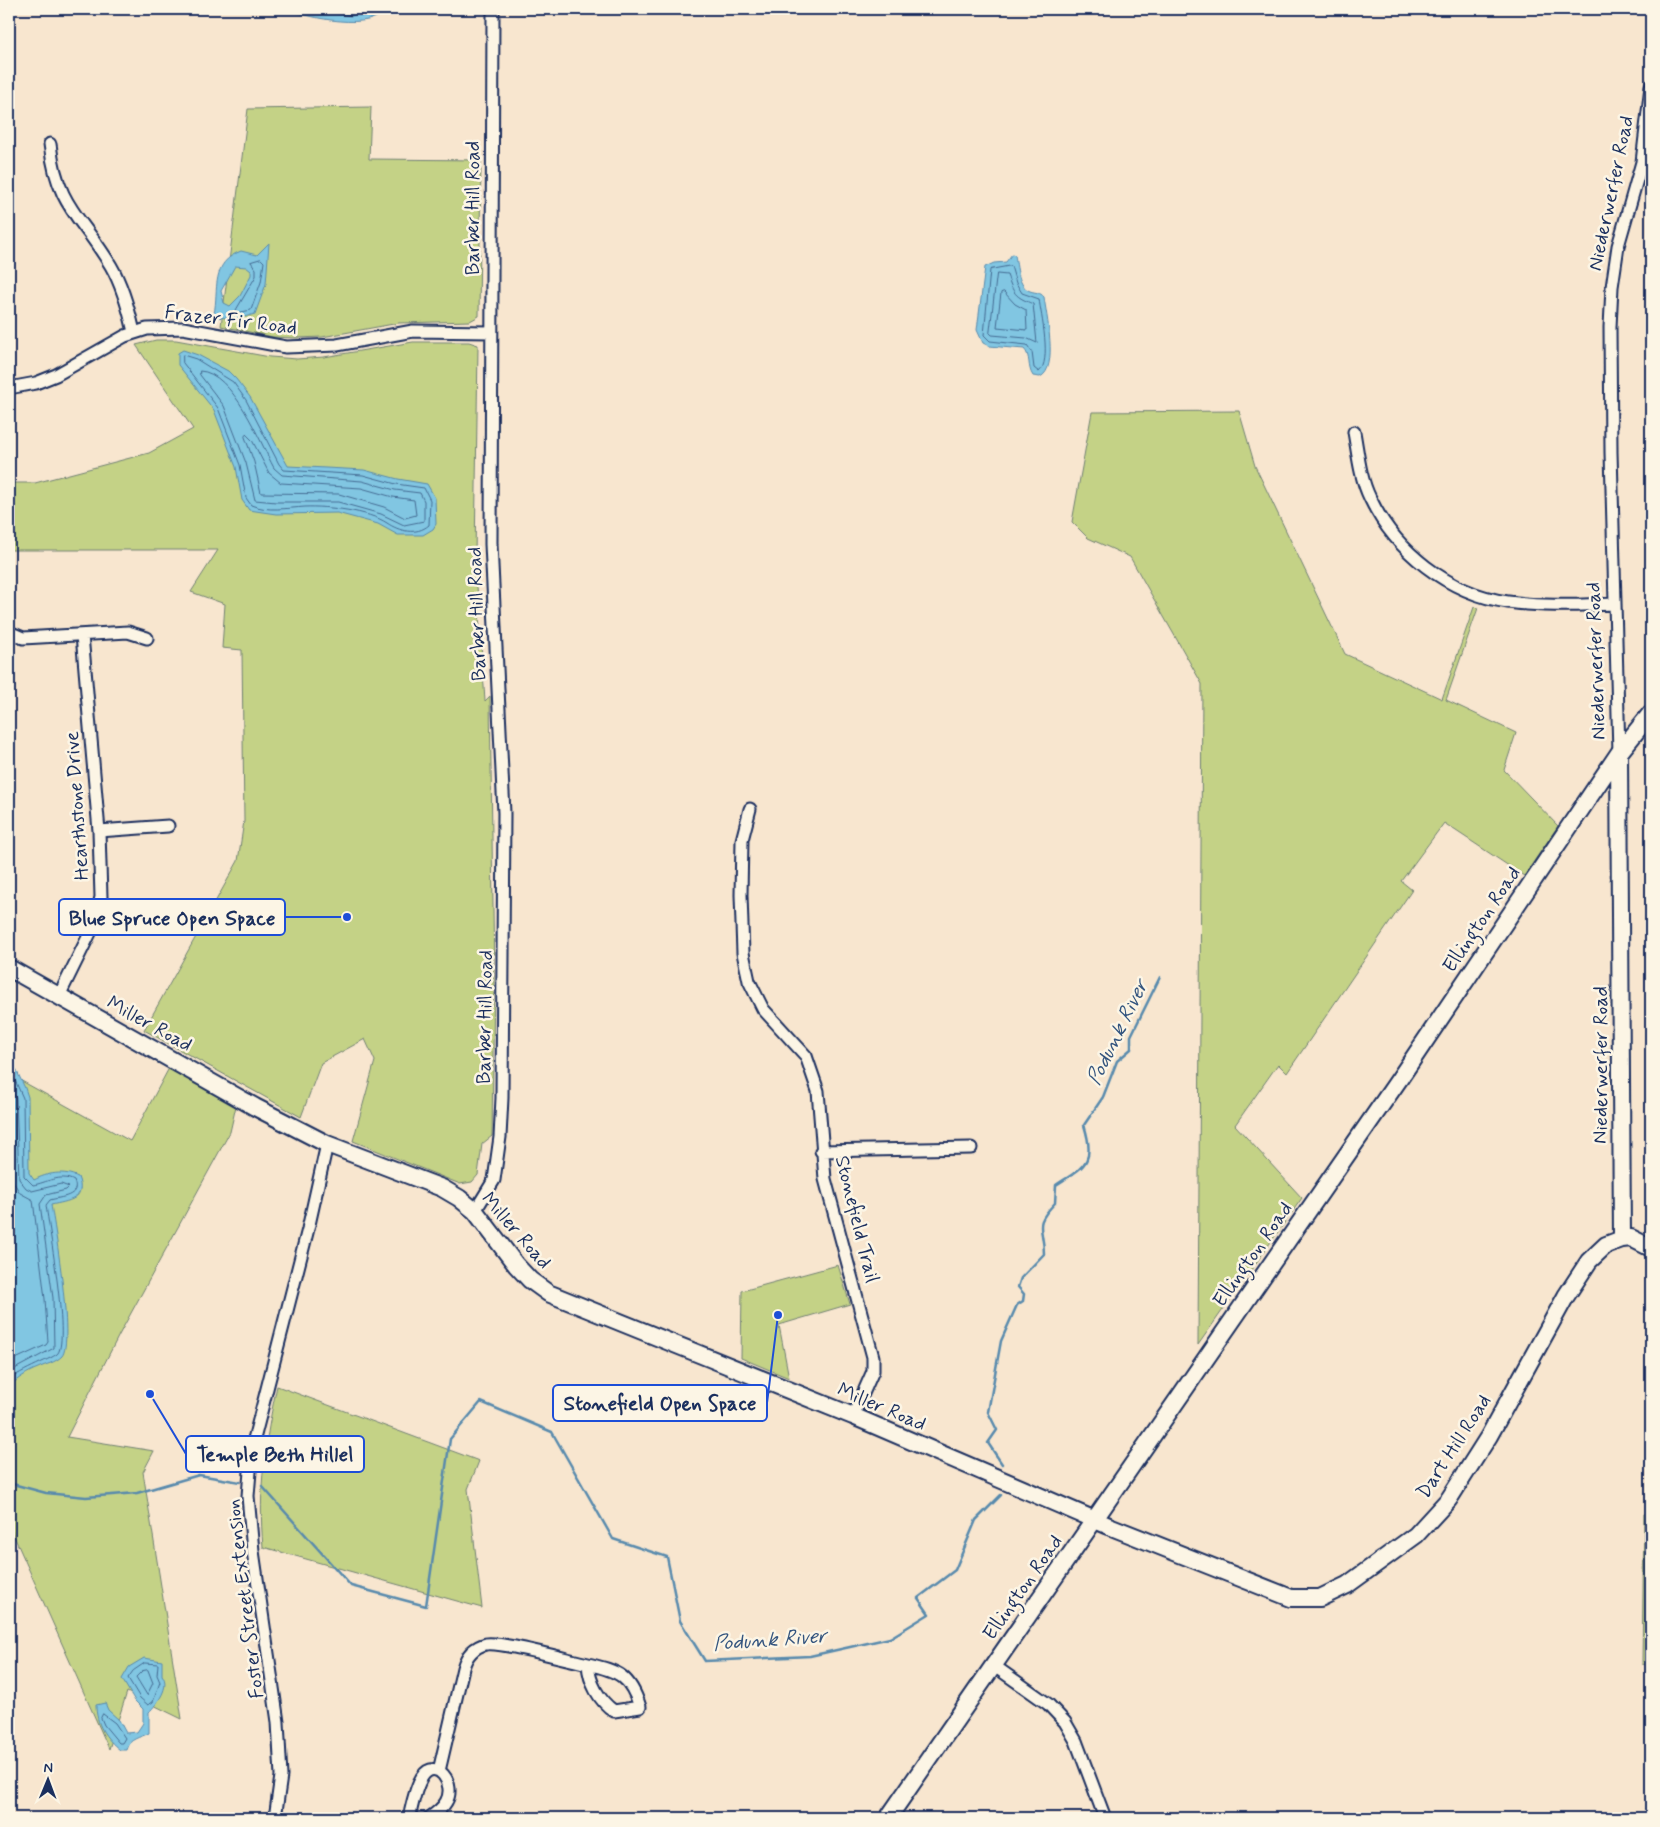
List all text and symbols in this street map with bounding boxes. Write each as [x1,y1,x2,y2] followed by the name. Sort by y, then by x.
[1582,113,1641,273] street label: Niederwerfer Road
[460,141,487,275] street label: Barber Hill Road
[163,299,299,342] street label: Frazer Fir Road
[462,546,493,682] street label: Barber Hill Road
[1580,582,1613,740] street label: Niederwerfer Road
[59,730,96,881] street label: Hearthstone Drive
[1437,861,1529,979] street label: Ellington Road
[59,899,285,935] callout: Blue Spruce Open Space
[69,905,275,933] text: Blue Spruce Open Space
[471,950,500,1084] street label: Barber Hill Road
[1080,973,1156,1090] water label: Podunk River
[1588,986,1615,1144] street label: Niederwerfer Road
[102,990,197,1059] street label: Miller Road
[828,1153,885,1286] street label: Stonefield Trail
[475,1187,557,1275] street label: Miller Road
[1207,1197,1301,1314] street label: Ellington Road
[833,1377,930,1438] street label: Miller Road
[553,1385,767,1421] callout: Stonefield Open Space
[564,1390,756,1418] text: Stonefield Open Space
[1411,1390,1498,1504] street label: Dart Hill Road
[186,1436,364,1472] callout: Temple Beth Hillel
[197,1441,353,1469] text: Temple Beth Hillel
[220,1497,271,1700] street label: Foster Street Extension
[977,1530,1071,1647] street label: Ellington Road
[712,1622,830,1658] water label: Podunk River
[22,1754,72,1804] north arrow
[43,1759,53,1777] text: N

